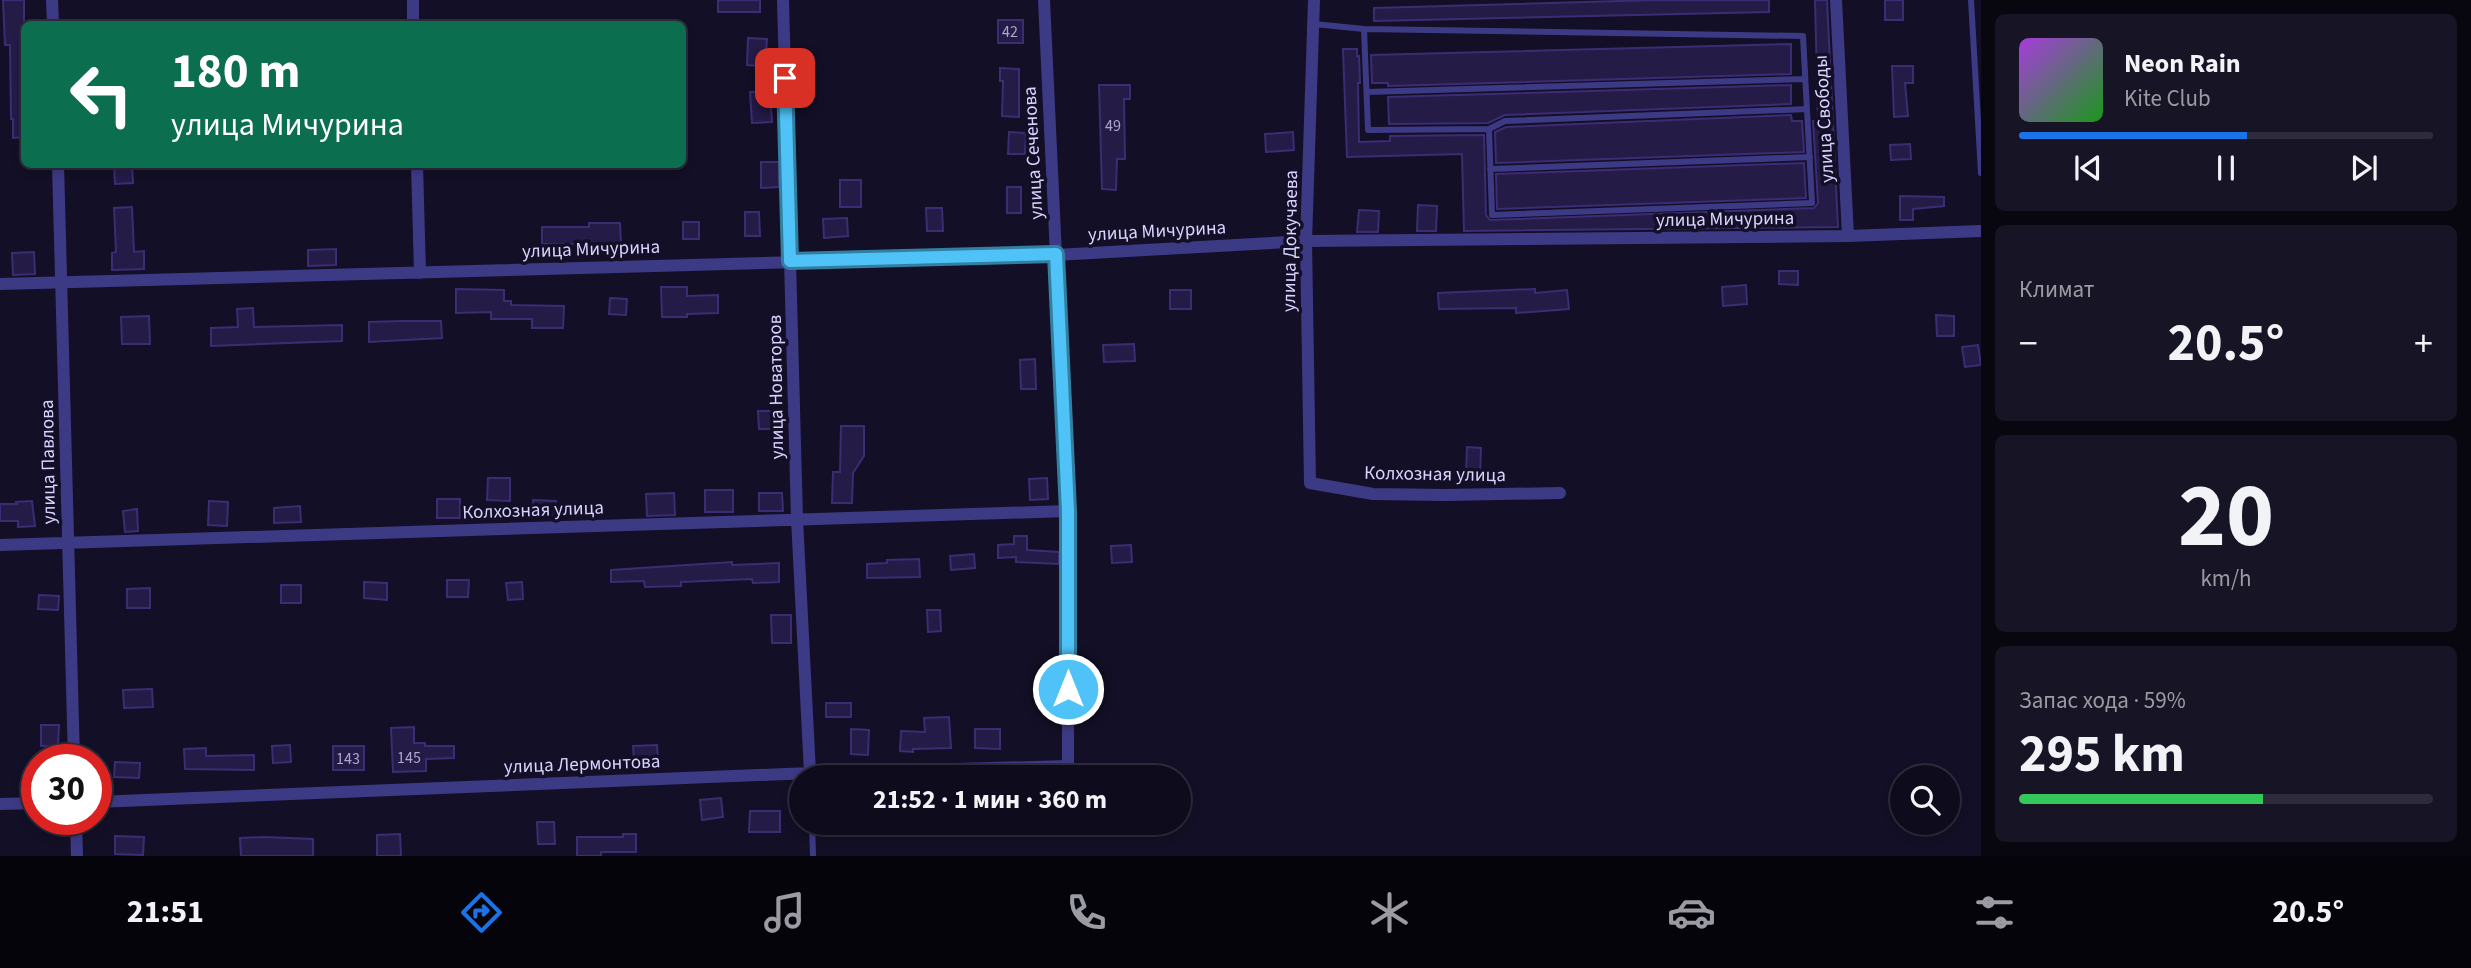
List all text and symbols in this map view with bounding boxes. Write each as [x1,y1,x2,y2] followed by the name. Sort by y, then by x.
[1002,21,1018,43] house number: 42
[171,37,300,107] text: 180 m
[2124,45,2241,82] text: Neon Rain
[755,48,815,108] pin
[56,49,147,140] icon: left
[1808,54,1841,184] street label: улица Свободы
[766,59,804,97] icon: arrive
[2124,82,2211,115] text: Kite Club
[1017,86,1050,220] street label: улица Сеченова
[171,102,404,148] text: улица Мичурина
[1105,115,1121,137] house number: 49
[2069,149,2107,187] icon: previous
[2207,149,2245,187] icon: pause
[2345,149,2383,187] icon: next
[1276,170,1305,312] street label: улица Докучаева
[1656,205,1794,234] street label: улица Мичурина
[1087,214,1227,249] street label: улица Мичурина
[521,234,661,265] street label: улица Мичурина
[2019,273,2094,306] text: Климат
[2168,307,2284,381] text: 20.5°
[762,314,791,459] street label: улица Новаторов
[2019,317,2038,371] text: −
[2414,317,2433,371] text: +
[34,399,63,525] street label: улица Павлова
[2178,452,2274,581] text: 20
[1364,460,1506,489] street label: Колхозная улица
[462,495,604,526] street label: Колхозная улица
[2200,562,2252,595] text: km/h
[1031,652,1105,726] position arrow
[2019,684,2186,717] text: Запас хода · 59%
[2019,718,2185,792] text: 295 km
[21,744,112,835] speed limit sign: 30
[397,747,421,769] house number: 145
[336,748,360,770] house number: 143
[503,748,661,781] street label: улица Лермонтова
[1890,765,1960,835] map controls
[1890,765,1960,835] button: search
[873,781,1107,818] text: 21:52 · 1 мин · 360 m
[457,888,506,937] icon: directions
[760,888,809,937] icon: music
[1062,888,1111,937] icon: phone
[1365,888,1414,937] icon: climate
[1667,888,1716,937] icon: car
[1970,888,2019,937] icon: filters
[127,889,204,935] text: 21:51
[2272,889,2344,935] text: 20.5°

